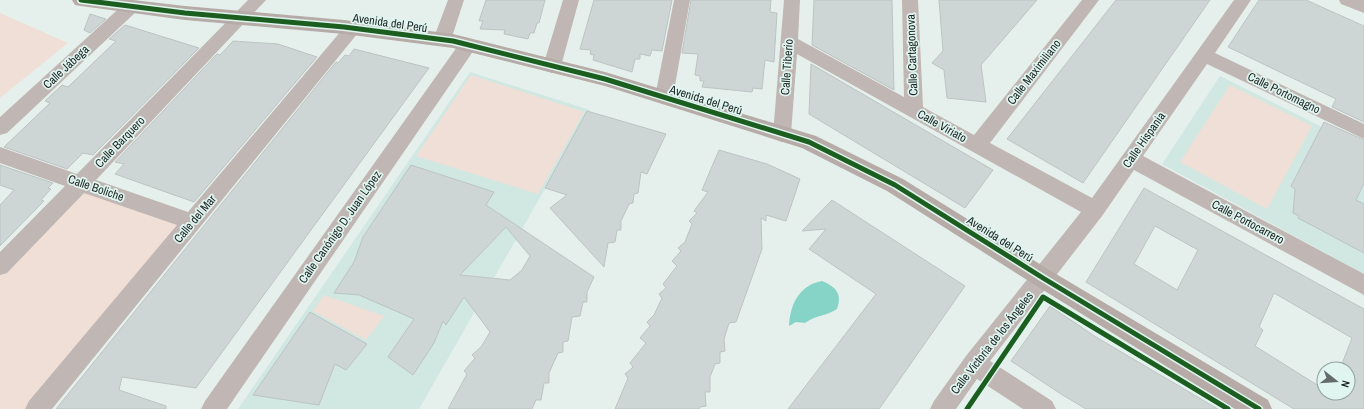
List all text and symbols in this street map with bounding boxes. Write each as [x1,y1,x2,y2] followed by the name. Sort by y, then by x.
[351,10,428,36] street label: Avenida del Perú
[903,13,921,96] street label: Calle Cartagonova
[1003,36,1065,108] street label: Calle Maximiliano
[777,39,797,95] street label: Calle Tiberio
[40,41,93,92] street label: Calle Jábega
[1245,69,1323,117] street label: Calle Portomagno
[667,81,744,119] street label: Avenida del Perú
[915,106,969,146] street label: Calle Viriato
[1119,109,1169,171] street label: Calle Hispania
[91,113,149,171] street label: Calle Barquero
[295,167,385,286] street label: Calle Canónigo D. Juan López
[66,171,126,205] street label: Calle Boliche
[170,191,220,246] street label: Calle del Mar
[1209,196,1287,248] street label: Calle Portocarrero
[963,212,1036,266] street label: Avenida del Perú
[947,289,1037,397] street label: Calle Victoria de los Ángeles
[1316,361,1356,401] north arrow
[1338,379,1353,389] text: N

